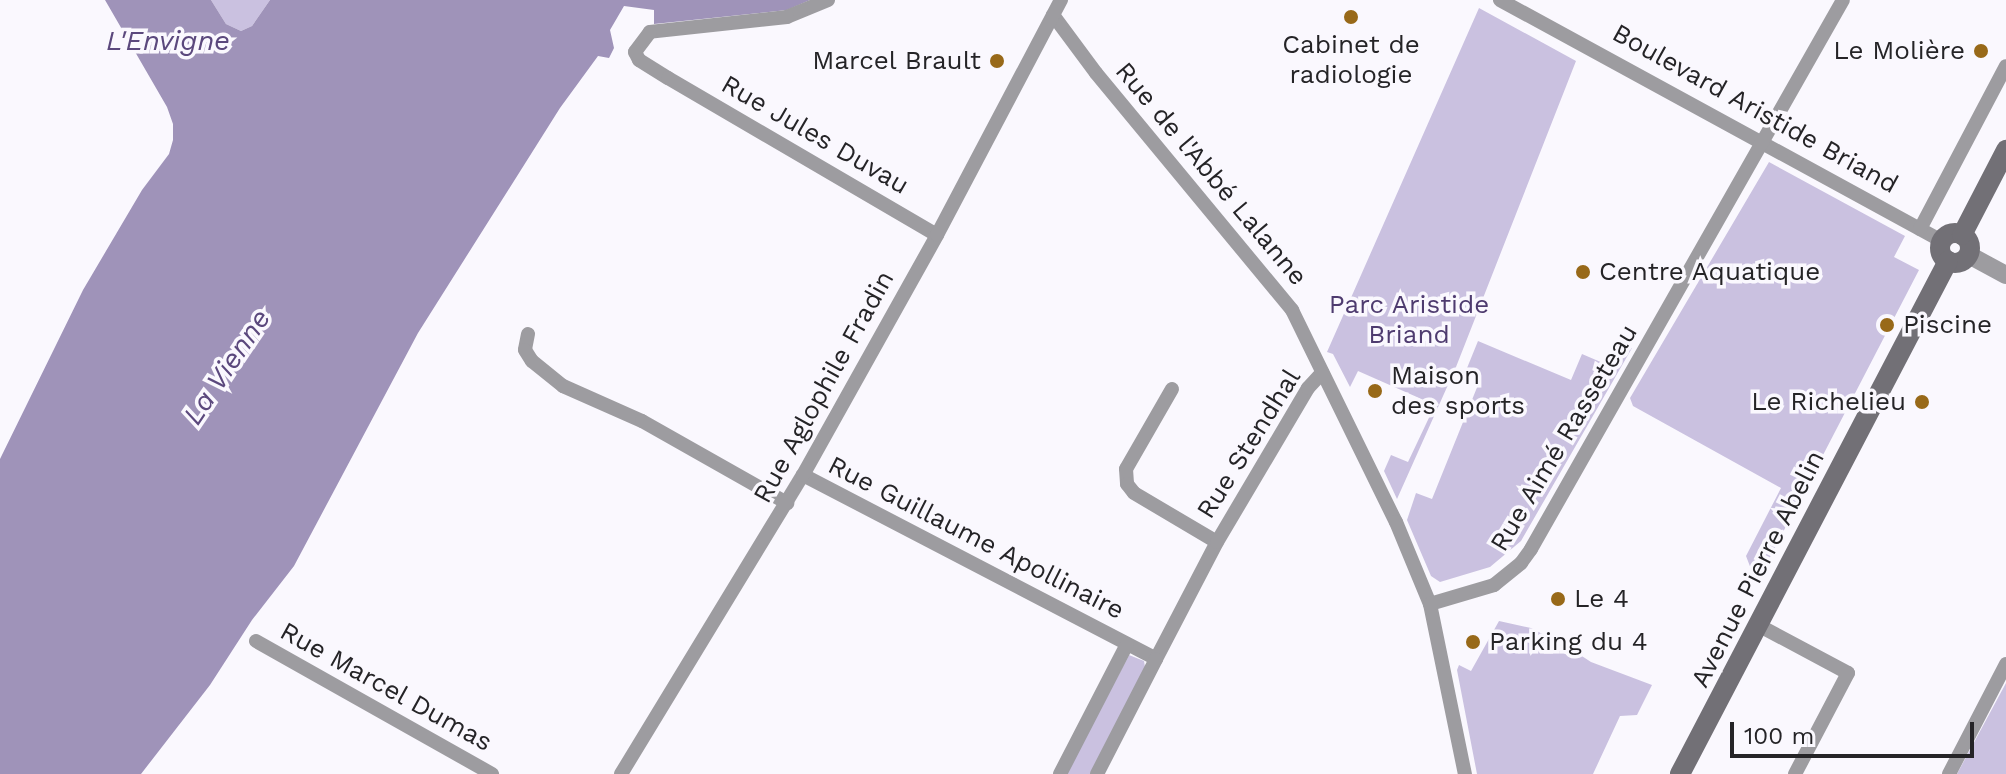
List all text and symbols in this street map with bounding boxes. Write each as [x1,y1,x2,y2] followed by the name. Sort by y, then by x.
[1342,8,1360,26] marker: Cabinet de radiologie
[1606,17,1904,201] street label: Boulevard Aristide Briand
[106,24,230,58] water label: L'Envigne
[1282,29,1420,90] place label: Cabinet de radiologie
[1833,35,1965,67] place label: Le Molière
[1972,42,1990,60] marker: Le Molière
[811,45,981,77] place label: Marcel Brault
[988,52,1006,70] marker: Marcel Brault
[1109,56,1313,292] street label: Rue de l'Abbé Lalanne
[716,69,914,201] street label: Rue Jules Duvau
[1599,256,1821,288] place label: Centre Aquatique
[1574,263,1592,281] marker: Centre Aquatique
[747,265,901,509] street label: Rue Aglophile Fradin
[1328,289,1490,350] park label: Parc Aristide Briand
[176,303,278,431] water label: La Vienne
[1903,309,1992,341] place label: Piscine
[1878,316,1896,334] marker: Piscine
[1484,318,1644,558] street label: Rue Aimé Rasseteau
[1391,360,1525,422] place label: Maison des sports
[1191,363,1307,525] street label: Rue Stendhal
[1366,382,1384,400] marker: Maison des sports
[1751,386,1906,418] place label: Le Richelieu
[1913,393,1931,411] marker: Le Richelieu
[1684,445,1832,693] street label: Avenue Pierre Abelin
[822,449,1130,627] street label: Rue Guillaume Apollinaire
[1574,583,1629,615] place label: Le 4
[1549,590,1567,608] marker: Le 4
[274,616,498,758] street label: Rue Marcel Dumas
[1489,626,1648,658] place label: Parking du 4
[1464,633,1482,651] marker: Parking du 4
[1734,706,1978,756] scale bar
[1744,722,1814,750] text: 100 m

